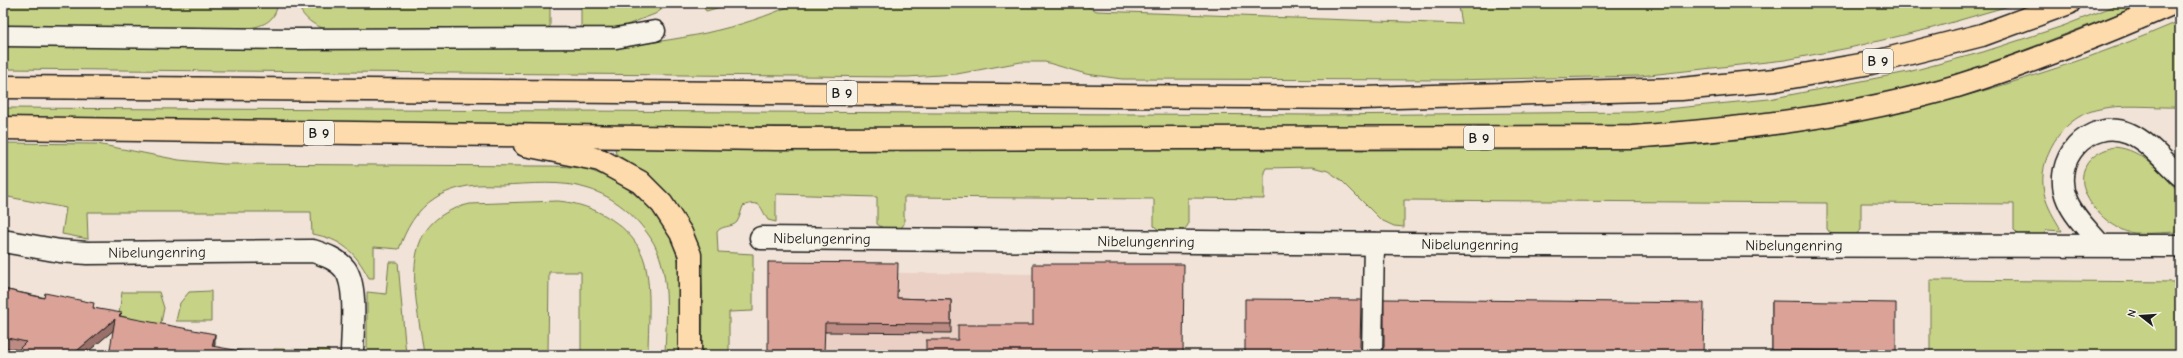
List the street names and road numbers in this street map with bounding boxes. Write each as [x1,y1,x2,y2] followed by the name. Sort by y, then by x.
[1863,49,1893,73] road number: B 9
[827,81,857,105] road number: B 9
[304,121,334,145] road number: B 9
[1464,126,1494,150] road number: B 9
[773,229,871,248] street label: Nibelungenring
[1097,232,1195,251] street label: Nibelungenring
[1421,235,1519,254] street label: Nibelungenring
[1745,236,1843,254] street label: Nibelungenring
[108,243,206,262] street label: Nibelungenring

